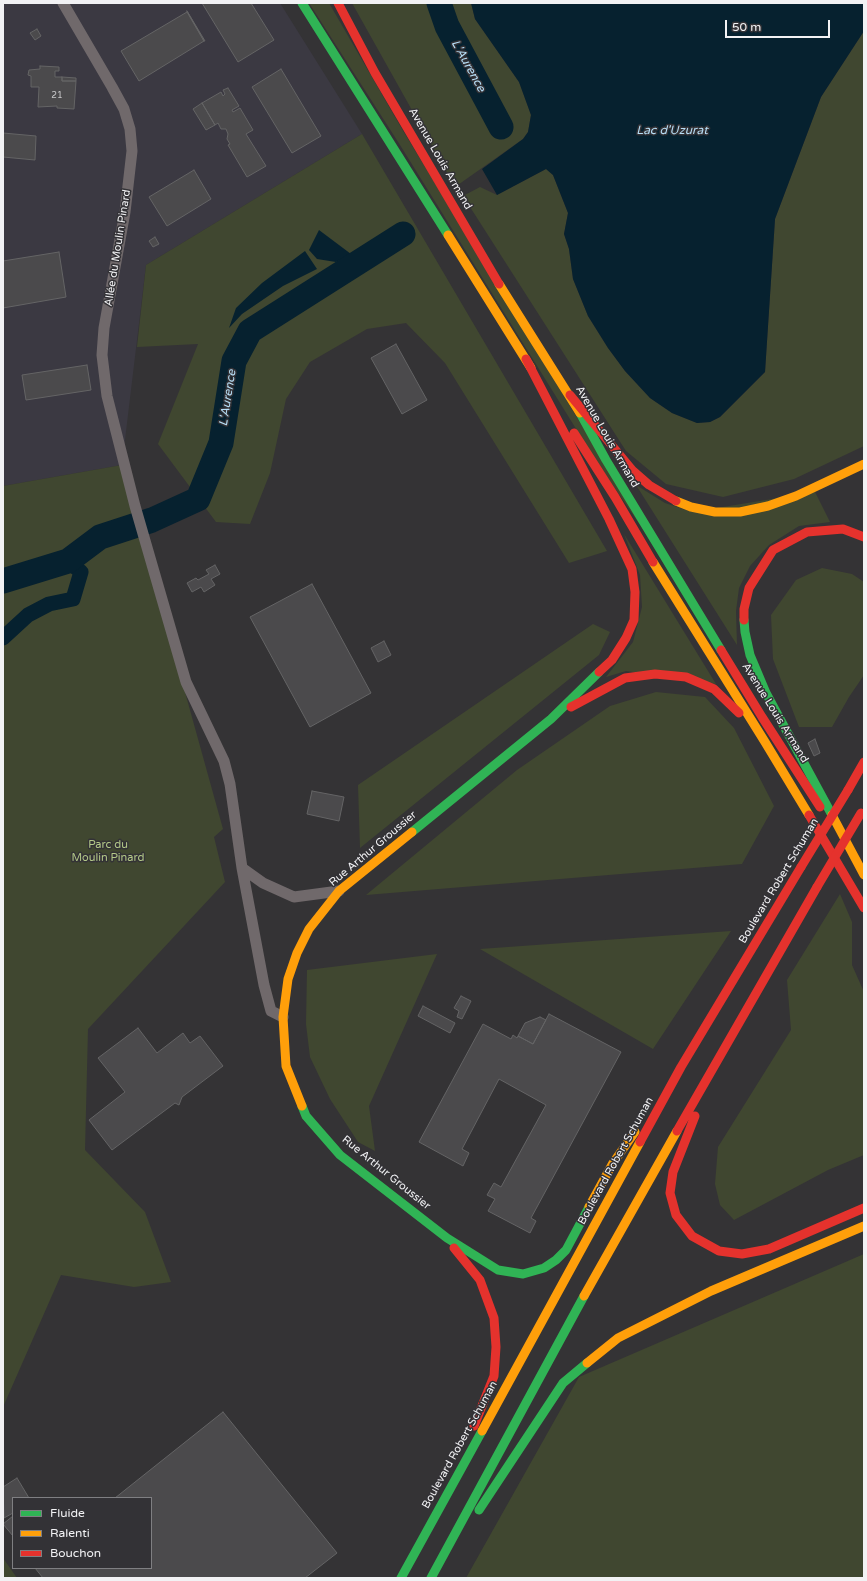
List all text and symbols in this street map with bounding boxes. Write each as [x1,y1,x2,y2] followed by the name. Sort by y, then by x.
[727,12,832,38] scale bar
[732,20,761,34] text: 50 m
[448,37,488,95] water label: L'Aurence
[51,91,63,101] house number: 21
[406,106,474,212] street label: Avenue Louis Armand
[636,124,708,138] water label: Lac d'Uzurat
[102,189,134,307] street label: Allée du Moulin Pinard
[216,369,240,427] water label: L'Aurence
[573,384,641,490] street label: Avenue Louis Armand
[739,661,811,765] street label: Avenue Louis Armand
[327,809,419,889] street label: Rue Arthur Groussier
[736,816,822,946] street label: Boulevard Robert Schuman
[72,838,144,864] park label: Parc du Moulin Pinard
[575,1095,657,1227] street label: Boulevard Robert Schuman
[339,1133,433,1213] street label: Rue Arthur Groussier
[419,1379,501,1511] street label: Boulevard Robert Schuman
[12,1497,152,1569] legend
[50,1506,85,1520] text: Fluide
[50,1526,90,1540] text: Ralenti
[50,1546,101,1560] text: Bouchon

